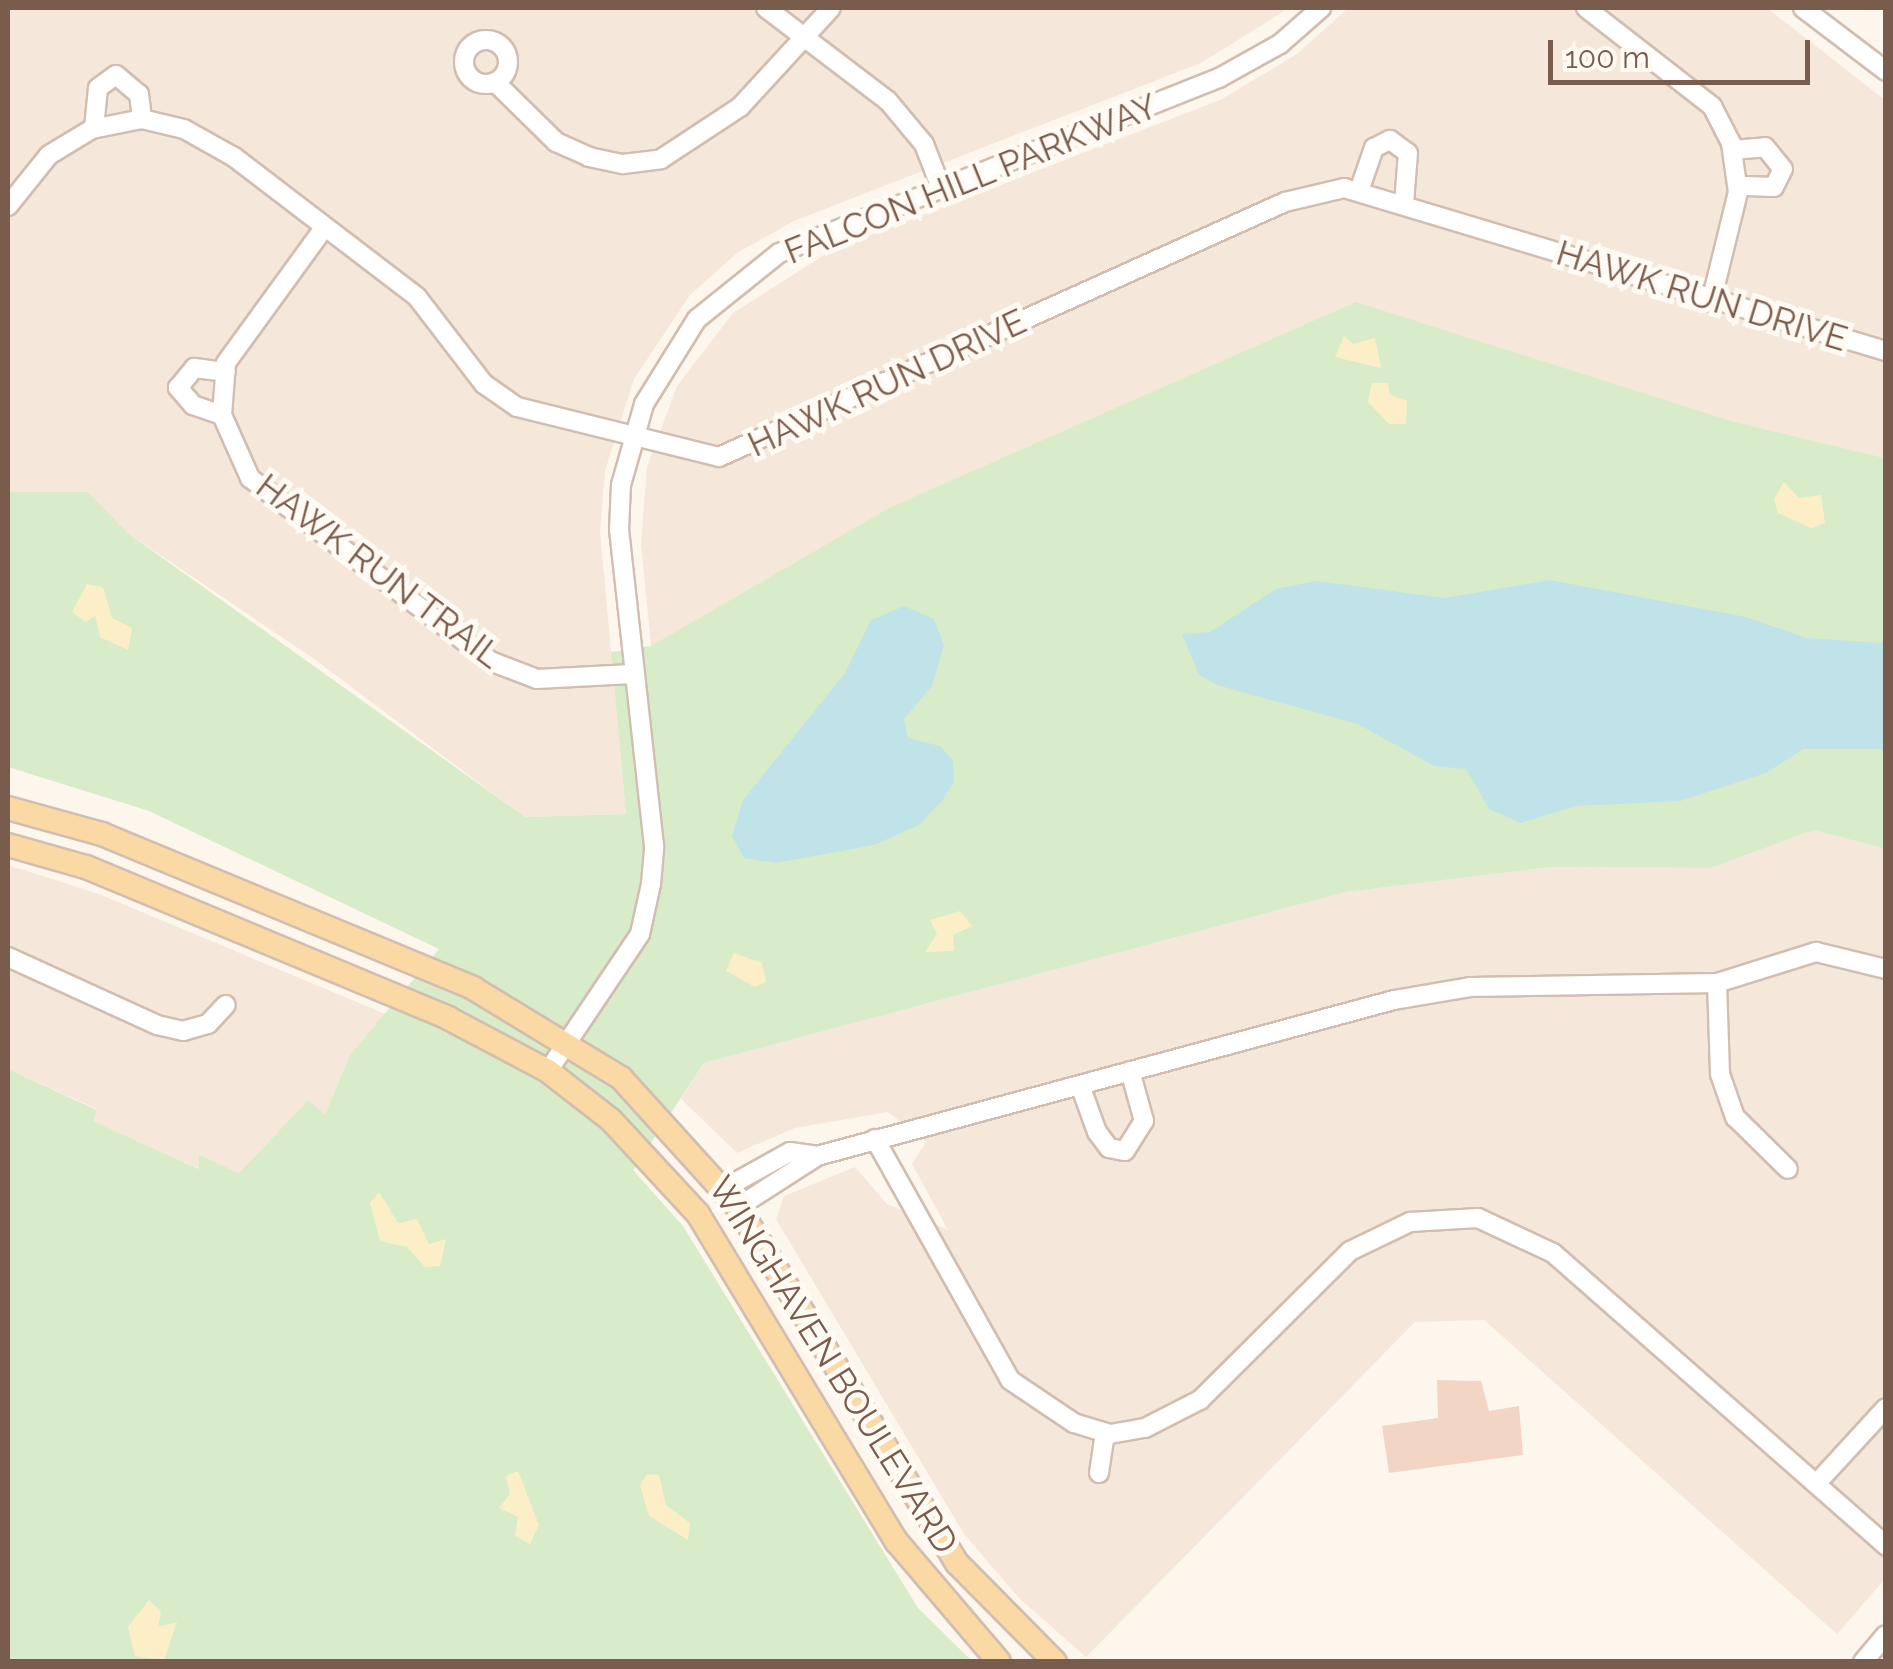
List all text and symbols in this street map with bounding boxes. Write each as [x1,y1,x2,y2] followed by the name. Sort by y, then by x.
[1553,20,1816,82] scale bar
[1565,40,1650,75] text: 100 m
[778,85,1164,273] street label: FALCON HILL PARKWAY
[1551,232,1853,360] street label: HAWK RUN DRIVE
[741,300,1033,466] street label: HAWK RUN DRIVE
[248,465,510,677] street label: HAWK RUN TRAIL
[699,1169,967,1561] street label: WINGHAVEN BOULEVARD

